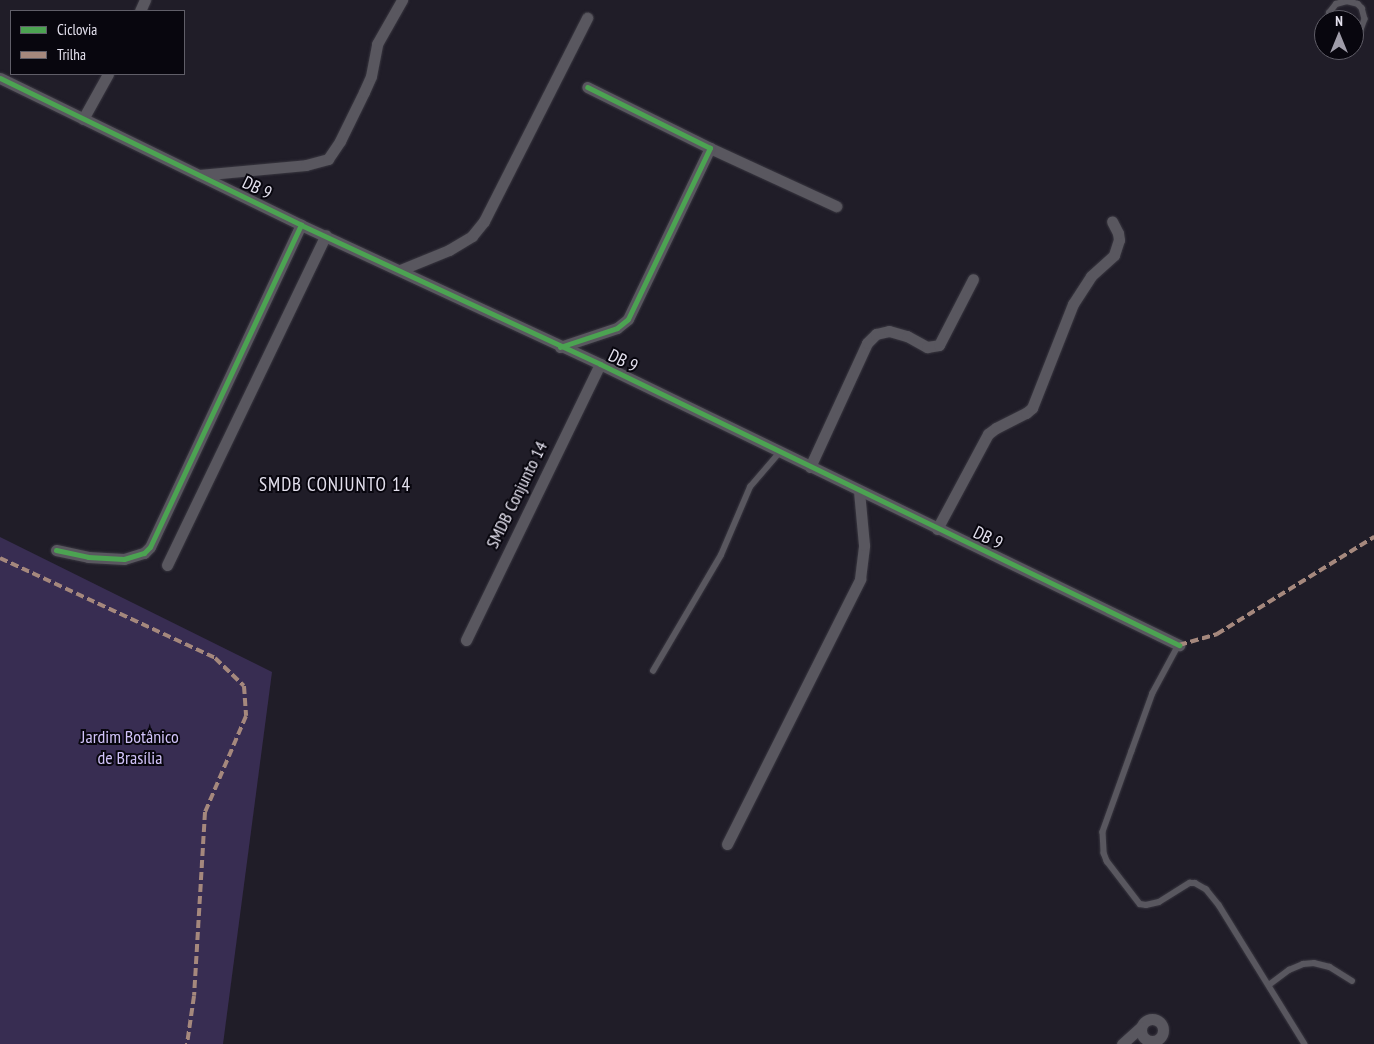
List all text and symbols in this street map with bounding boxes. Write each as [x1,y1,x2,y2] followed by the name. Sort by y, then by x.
[10,10,185,75] legend
[1314,10,1364,60] north arrow
[1335,12,1343,30] text: N
[57,20,97,39] text: Ciclovia
[57,45,86,64] text: Trilha
[239,172,275,204] street label: DB 9
[605,345,641,377] street label: DB 9
[482,438,552,552] street label: SMDB Conjunto 14
[257,474,413,496] district label: SMDB CONJUNTO 14
[970,522,1006,554] street label: DB 9
[81,727,179,770] park label: Jardim Botânico de Brasília

